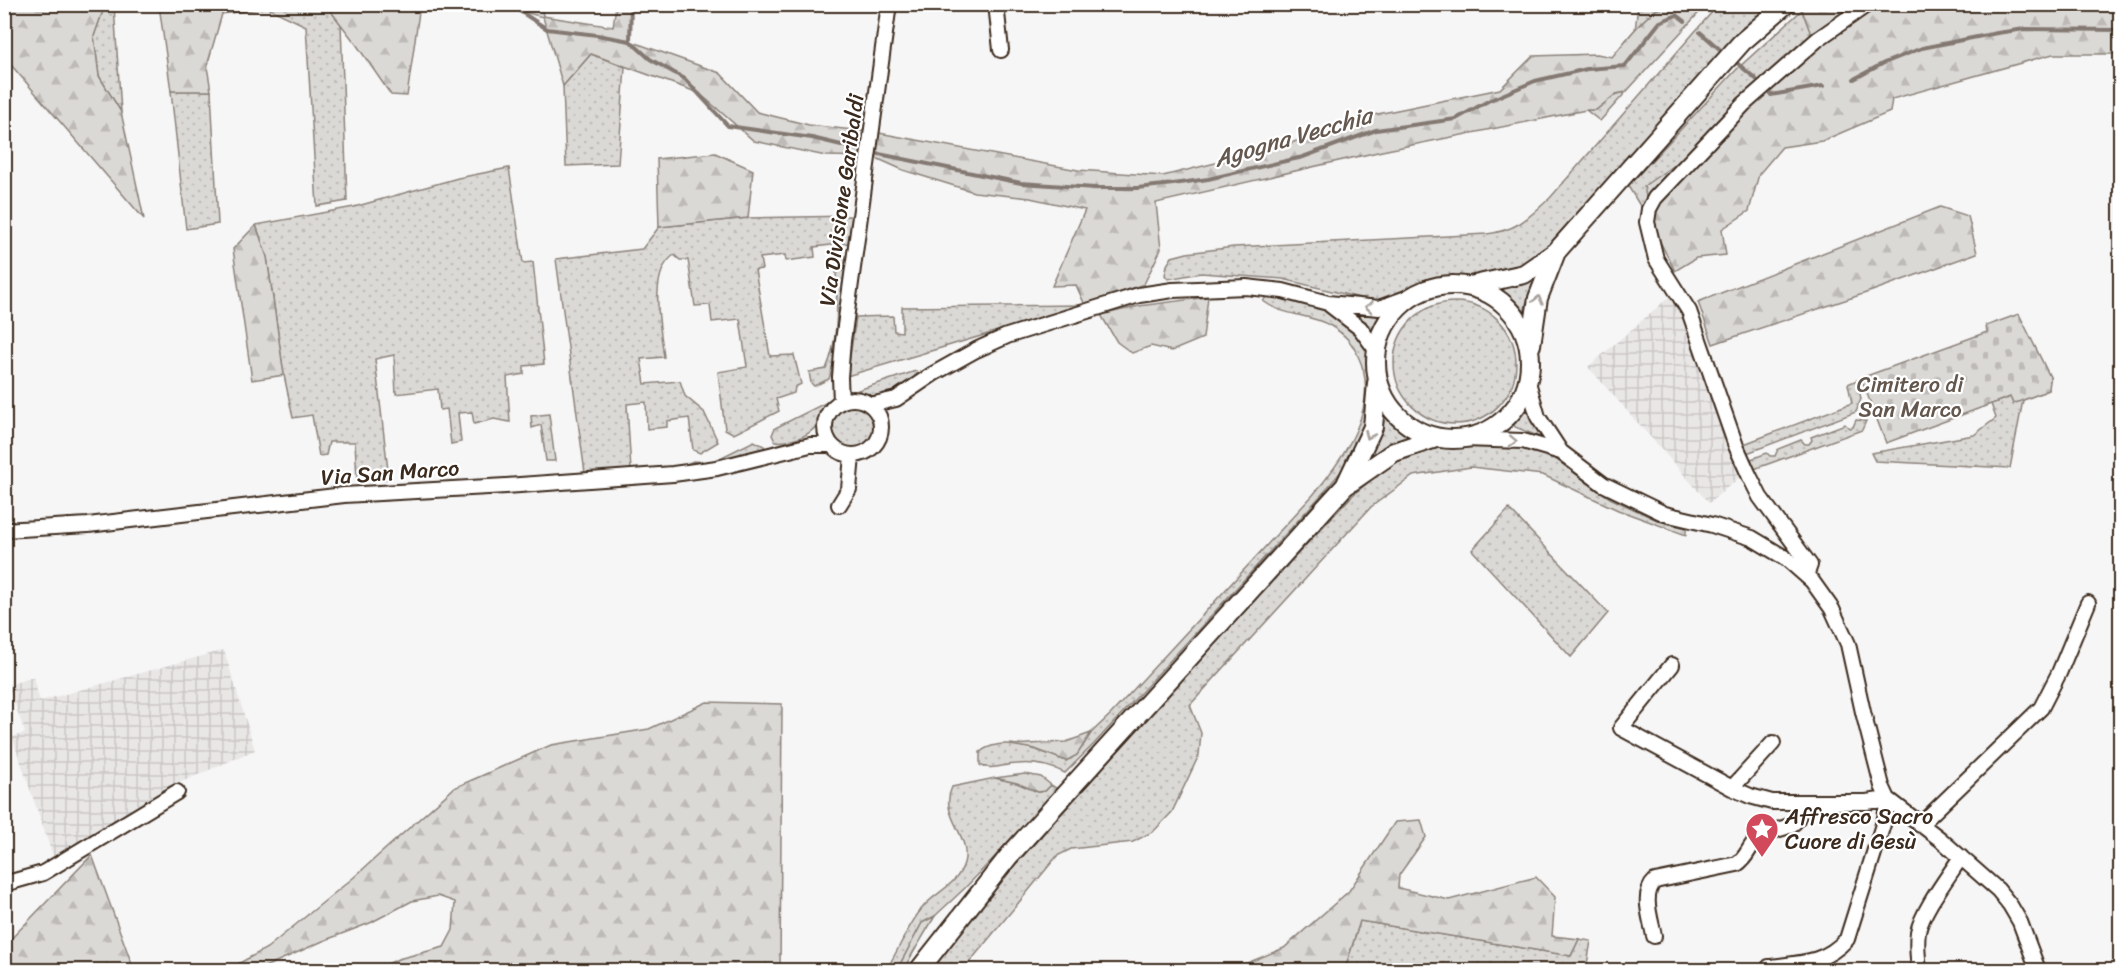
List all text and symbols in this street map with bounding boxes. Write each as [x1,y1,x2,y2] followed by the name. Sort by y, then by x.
[807,90,876,309] street label: Via Divisione Garibaldi
[1208,94,1380,180] water label: Agogna Vecchia
[1531,295,1544,305] one-way arrow
[1365,301,1374,314] one-way arrow
[1857,365,1964,429] park label: Cimitero di San Marco
[1364,429,1376,440] one-way arrow
[1509,434,1518,447] one-way arrow
[320,448,460,497] street label: Via San Marco
[1784,797,1933,861] place label: Affresco Sacro Cuore di Gesù
[1744,811,1780,858] place icon: Affresco Sacro Cuore di Gesù

